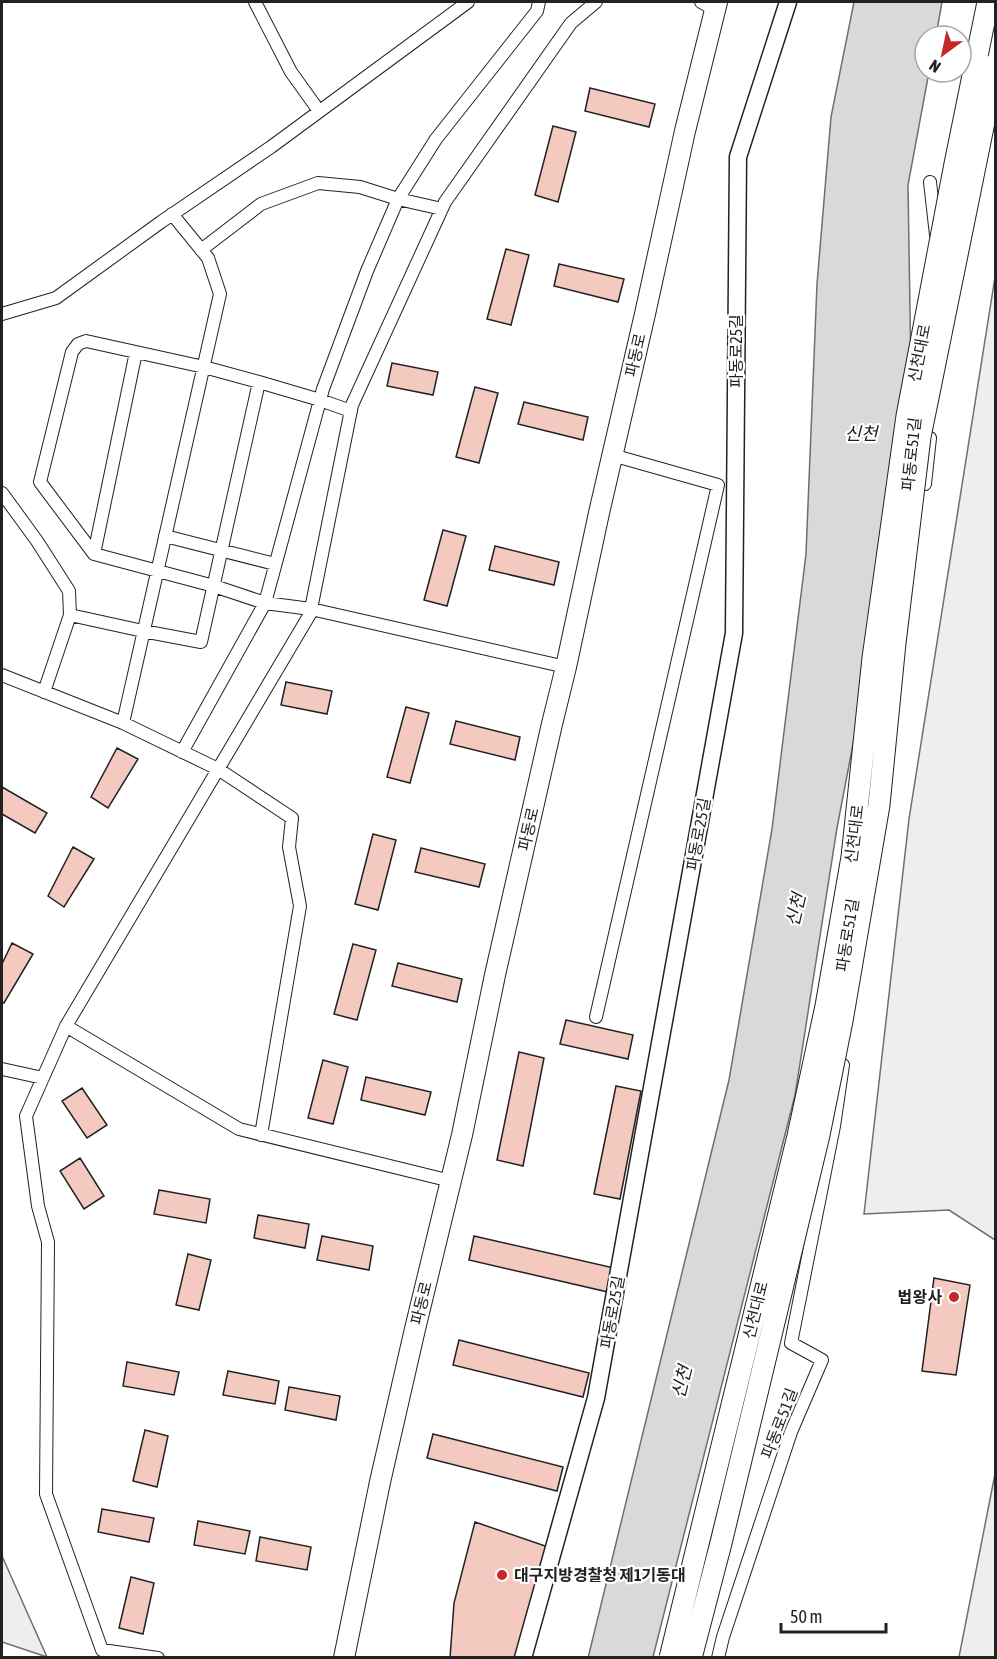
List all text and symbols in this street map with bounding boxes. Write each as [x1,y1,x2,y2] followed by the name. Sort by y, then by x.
[913,24,973,84] north arrow
[926,56,944,77] text: N
[727,314,745,388] street label: 파동로25길
[905,322,934,384] street label: 신천대로
[621,331,649,379] street label: 파동로
[898,416,924,492] street label: 파동로51길
[844,423,880,444] water label: 신천
[683,796,713,872] street label: 파동로25길
[841,803,867,864] street label: 신천대로
[514,805,542,853] street label: 파동로
[782,889,810,928] water label: 신천
[832,897,862,973] street label: 파동로51길
[597,1274,627,1350] street label: 파동로25길
[407,1279,435,1327] street label: 파동로
[739,1279,771,1341] street label: 신천대로
[898,1288,942,1306] place label: 법왕사
[947,1290,961,1304] marker: 법왕사
[667,1361,696,1400] water label: 신천
[757,1385,801,1461] street label: 파동로51길
[514,1566,686,1584] place label: 대구지방경찰청 제1기동대
[495,1568,509,1582] marker: 대구지방경찰청 제1기동대
[781,1596,886,1634] scale bar
[790,1606,822,1627] text: 50 m

